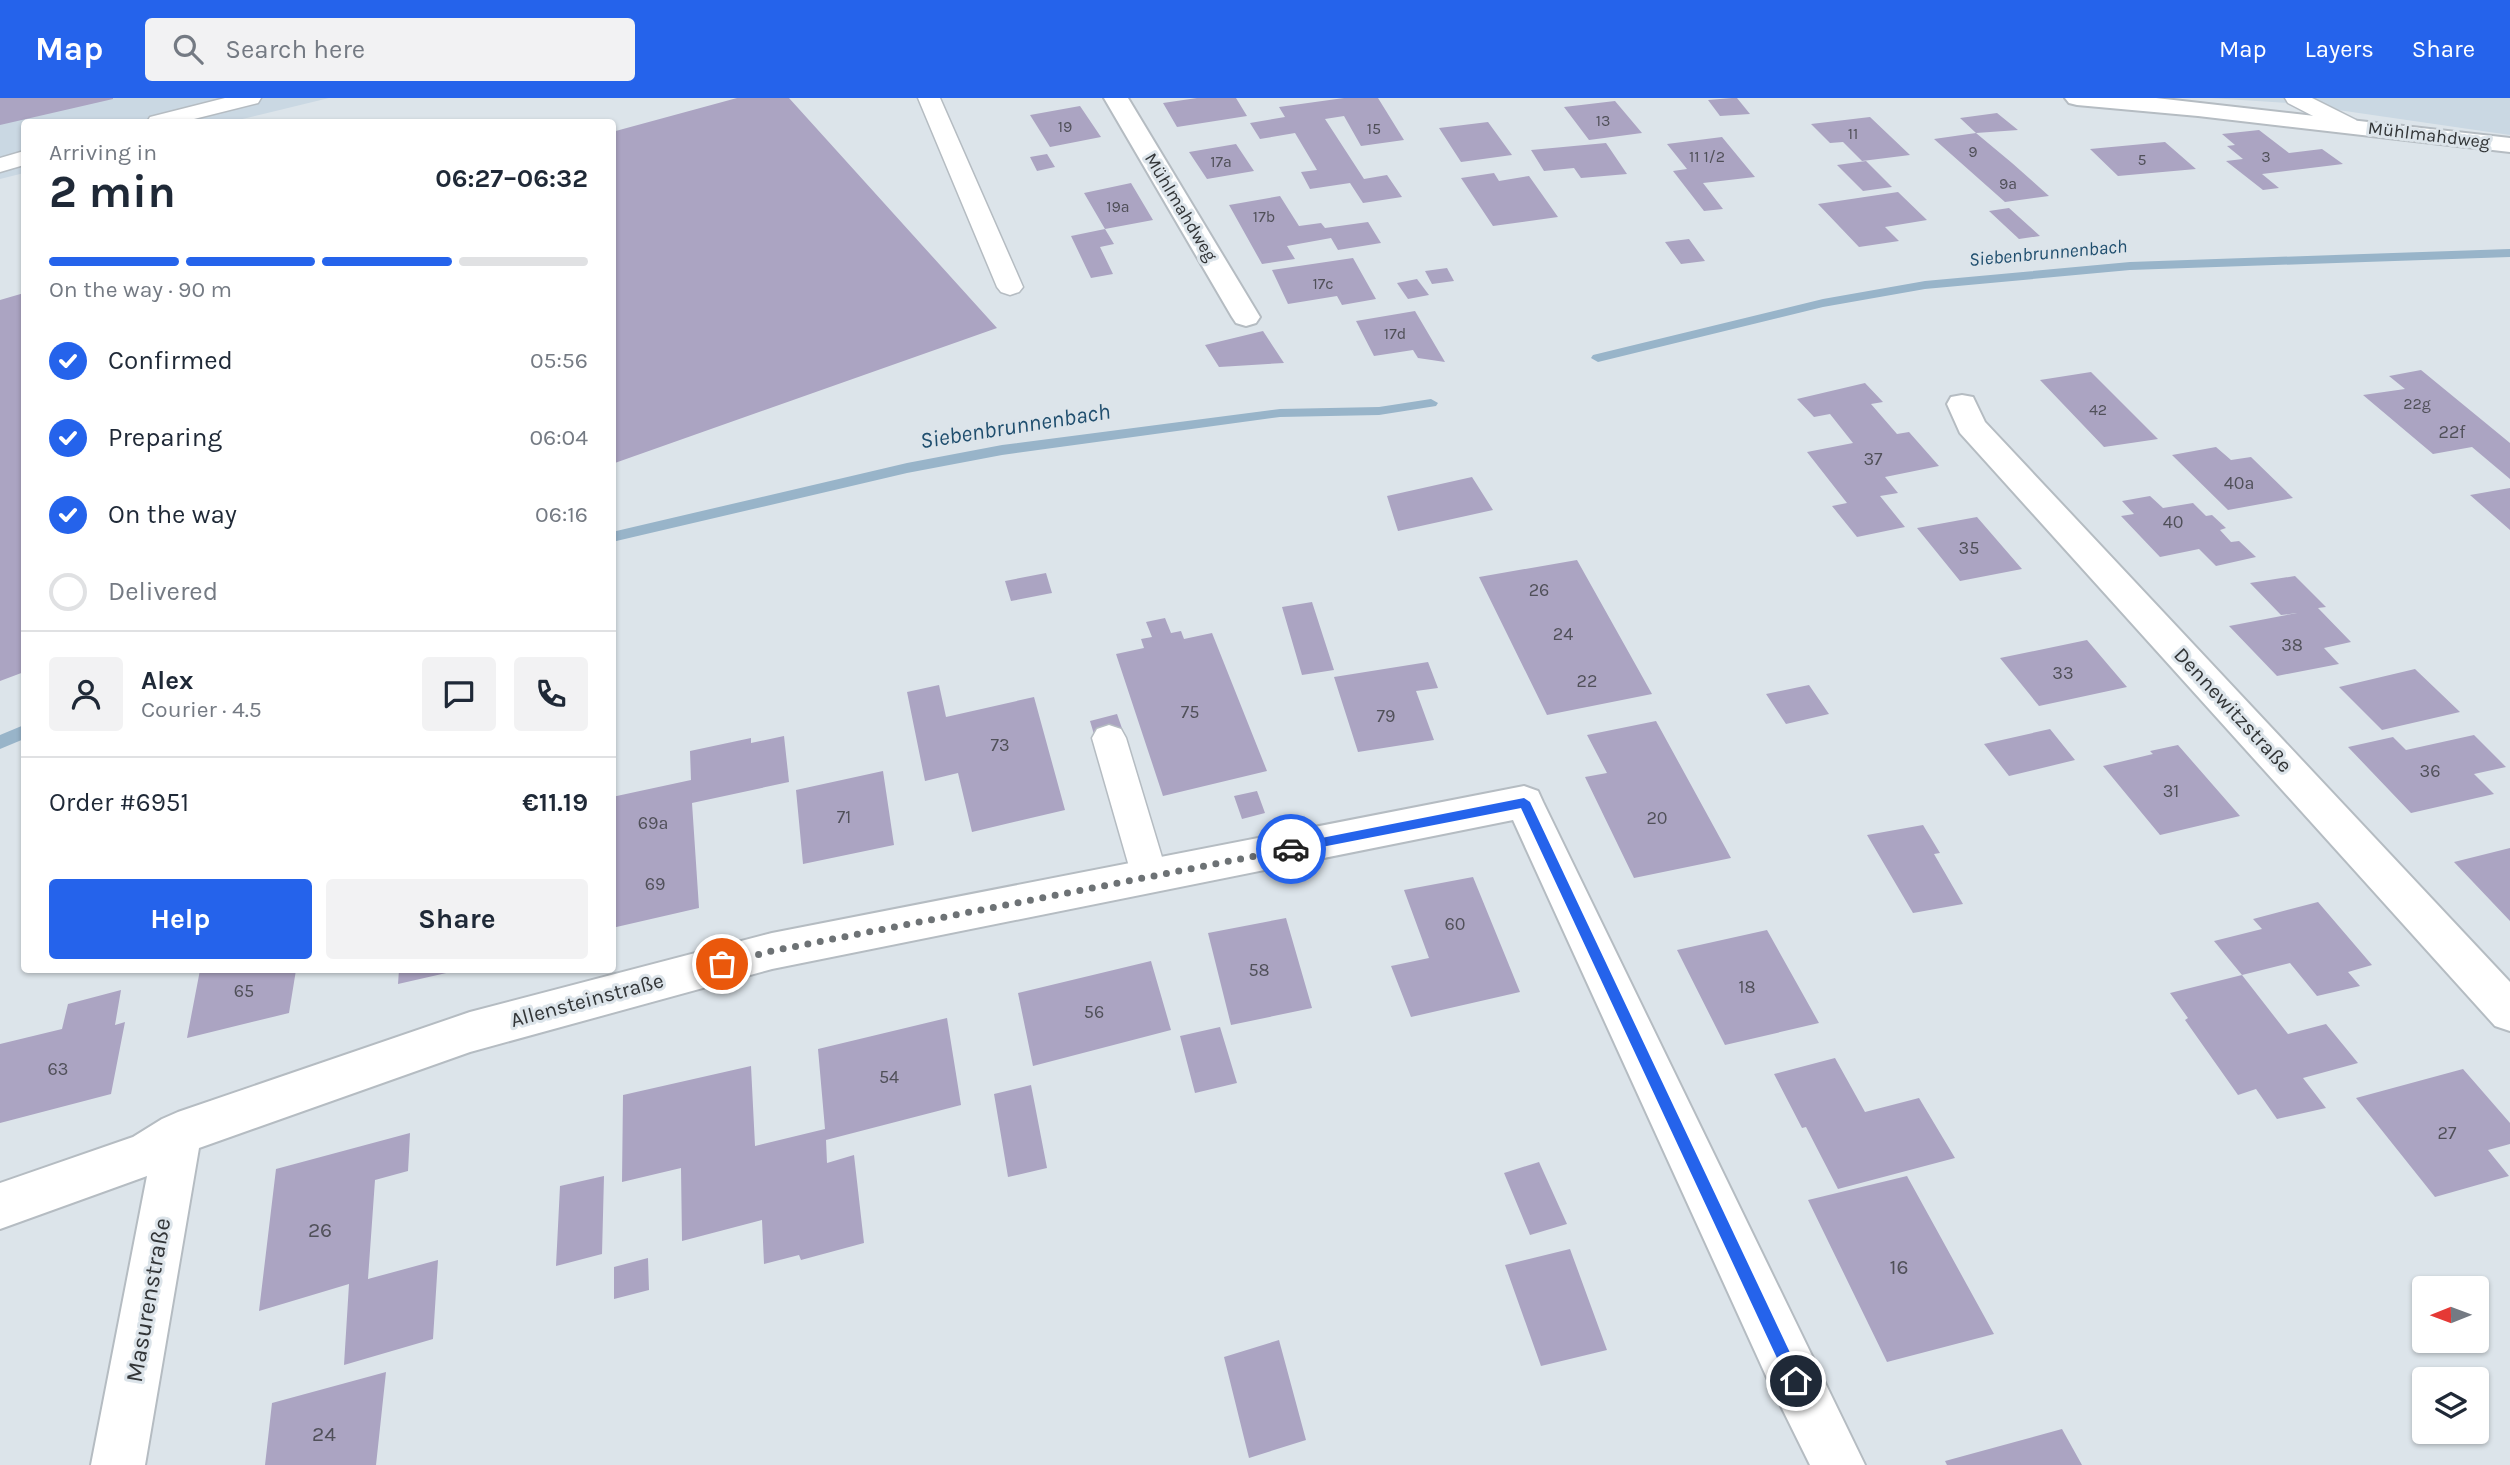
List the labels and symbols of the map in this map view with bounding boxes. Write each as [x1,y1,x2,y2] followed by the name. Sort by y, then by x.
[1596,111,1610,130] house number: 13
[1058,117,1072,136] house number: 19
[2367,117,2491,153] street label: Mühlmahdweg
[1367,119,1381,138] house number: 15
[1848,124,1858,143] house number: 11
[1968,142,1978,161] house number: 9
[1689,147,1725,166] house number: 11 1/2
[2261,147,2271,166] house number: 3
[1140,149,1222,265] street label: Mühlmahdweg
[2137,150,2147,169] house number: 5
[1210,152,1232,171] house number: 17a
[1999,174,2017,193] house number: 9a
[1106,197,1130,216] house number: 19a
[1253,207,1275,226] house number: 17b
[1968,235,2128,271] water label: Siebenbrunnenbach
[1312,274,1334,293] house number: 17c
[1384,324,1406,343] house number: 17d
[2403,394,2431,413] house number: 22g
[918,398,1112,454] water label: Siebenbrunnenbach
[2089,400,2107,419] house number: 42
[2438,421,2466,443] house number: 22f
[1863,448,1883,470] house number: 37
[2224,472,2254,494] house number: 40a
[2163,511,2183,533] house number: 40
[1959,537,1979,559] house number: 35
[1529,579,1549,601] house number: 26
[1553,623,1573,645] house number: 24
[2281,634,2303,656] house number: 38
[2169,643,2297,777] street label: Dennewitzstraße
[2052,662,2074,684] house number: 33
[1577,670,1597,692] house number: 22
[1181,701,1199,723] house number: 75
[1377,705,1395,727] house number: 79
[990,734,1010,756] house number: 73
[2420,760,2440,782] house number: 36
[2163,780,2179,802] house number: 31
[837,806,851,828] house number: 71
[1646,807,1668,829] house number: 20
[638,812,668,834] house number: 69a
[1256,814,1326,884] courier
[645,873,665,895] house number: 69
[1445,913,1466,935] house number: 60
[692,934,752,994] pin
[1248,959,1270,981] house number: 58
[508,968,666,1032] street label: Allensteinstraße
[1738,976,1756,998] house number: 18
[234,980,254,1002] house number: 65
[1084,1001,1104,1023] house number: 56
[48,1058,68,1080] house number: 63
[879,1066,899,1088] house number: 54
[2438,1122,2457,1144] house number: 27
[120,1215,176,1385] street label: Masurenstraße
[308,1218,332,1242] house number: 26
[1890,1255,1908,1279] house number: 16
[2412,1276,2488,1353] north arrow
[1766,1351,1826,1411] pin
[312,1422,336,1446] house number: 24

